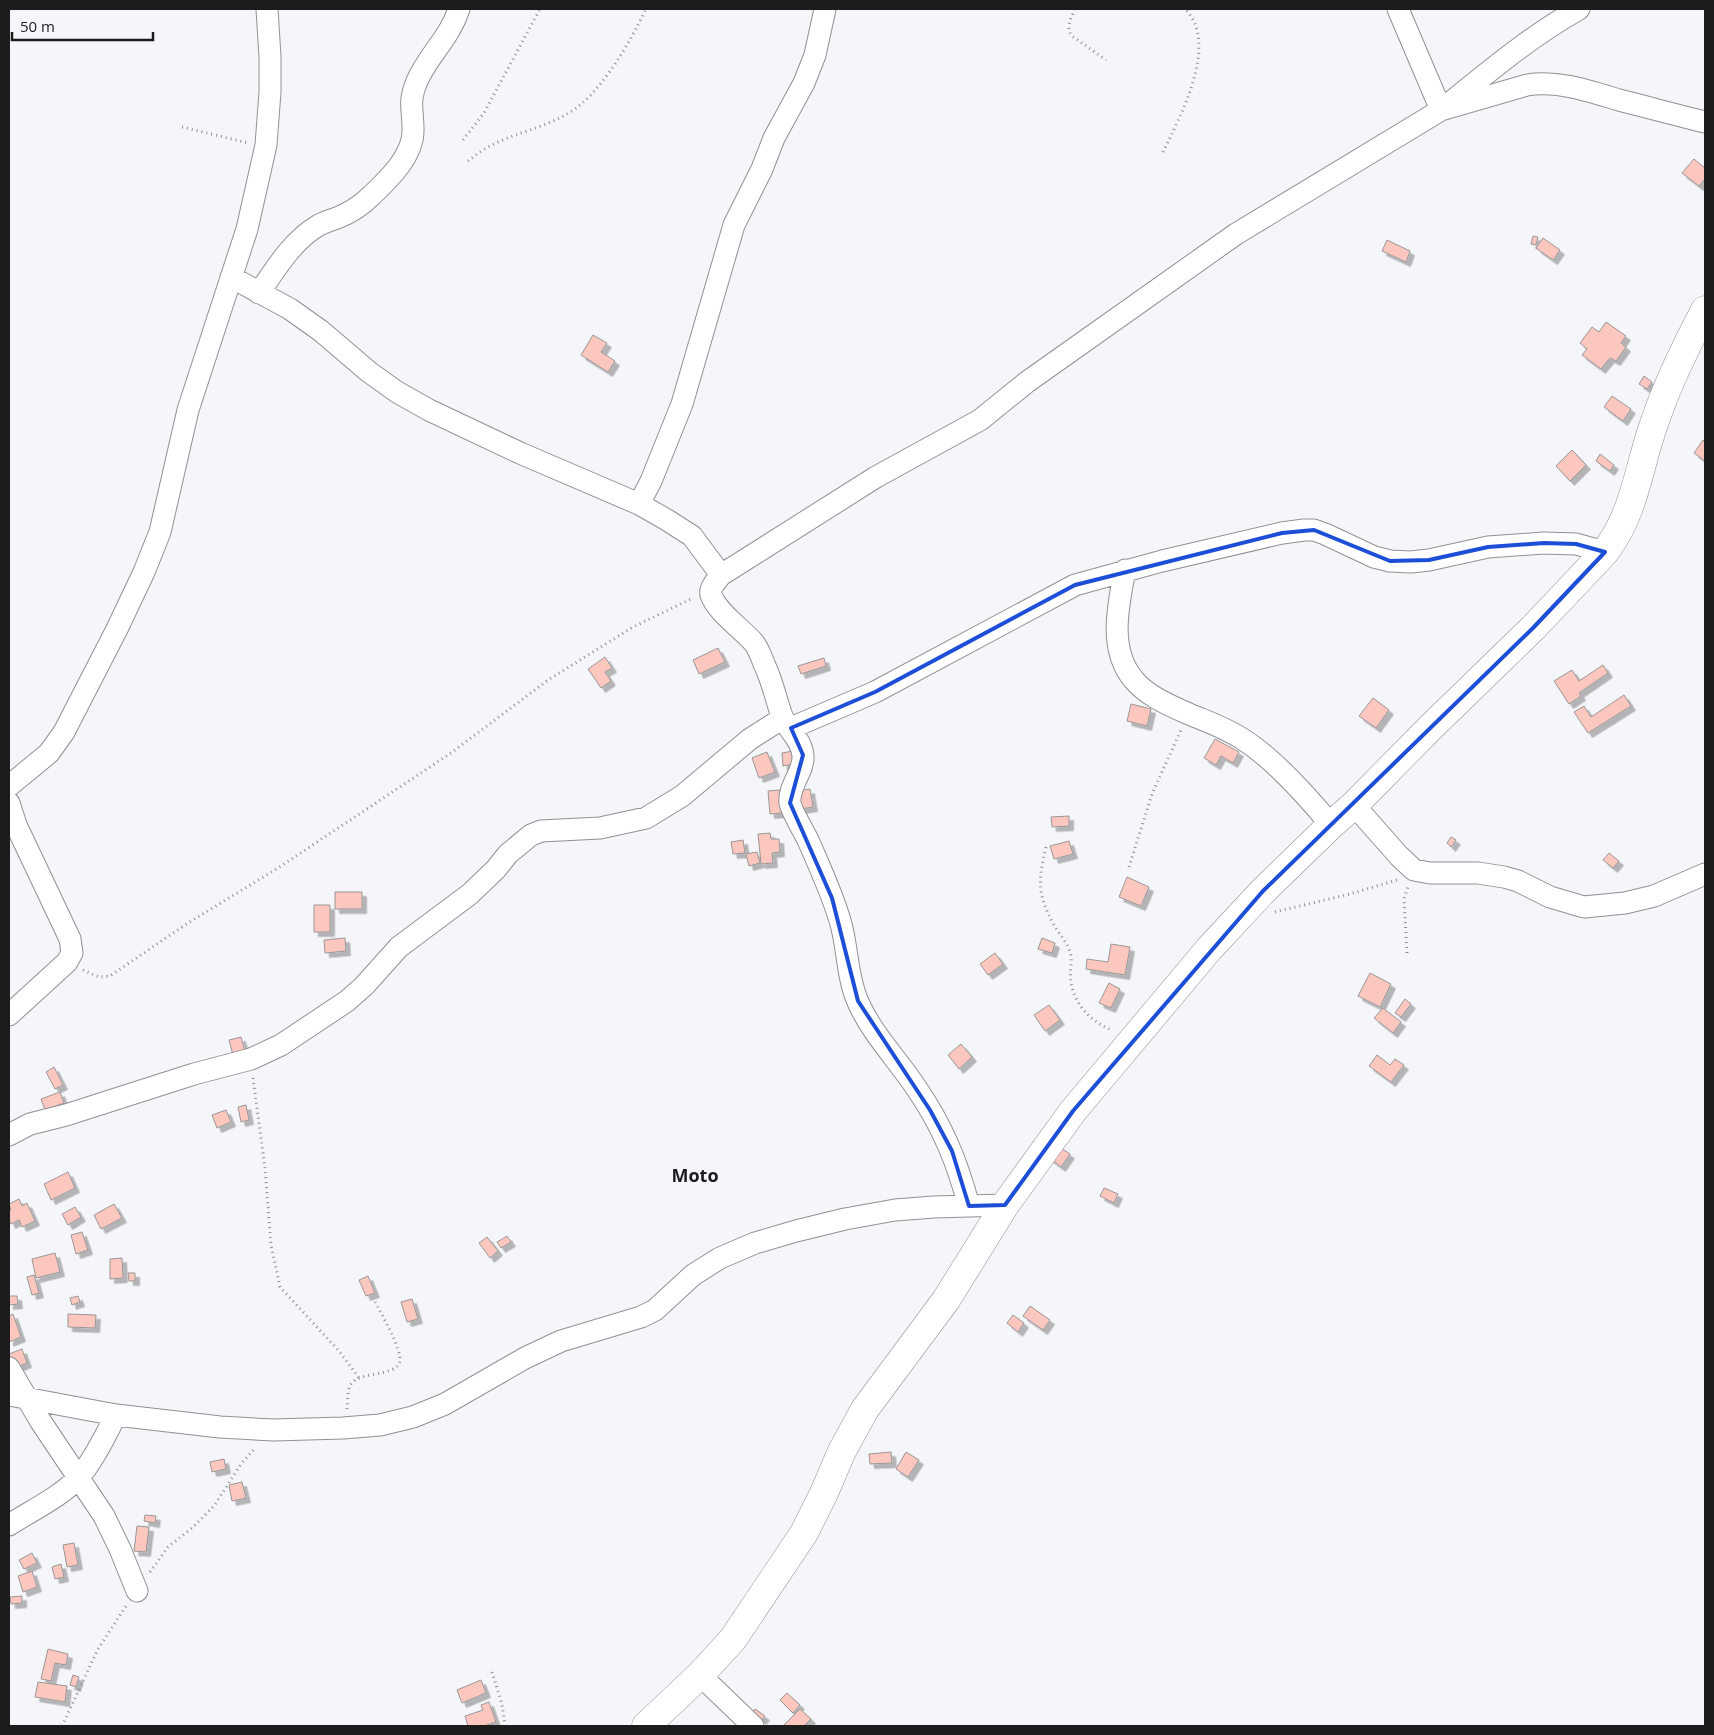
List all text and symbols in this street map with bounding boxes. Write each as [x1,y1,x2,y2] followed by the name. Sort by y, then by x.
[12,10,154,42] scale bar
[20,16,55,36] text: 50 m
[671,1163,719,1187] district label: Moto

